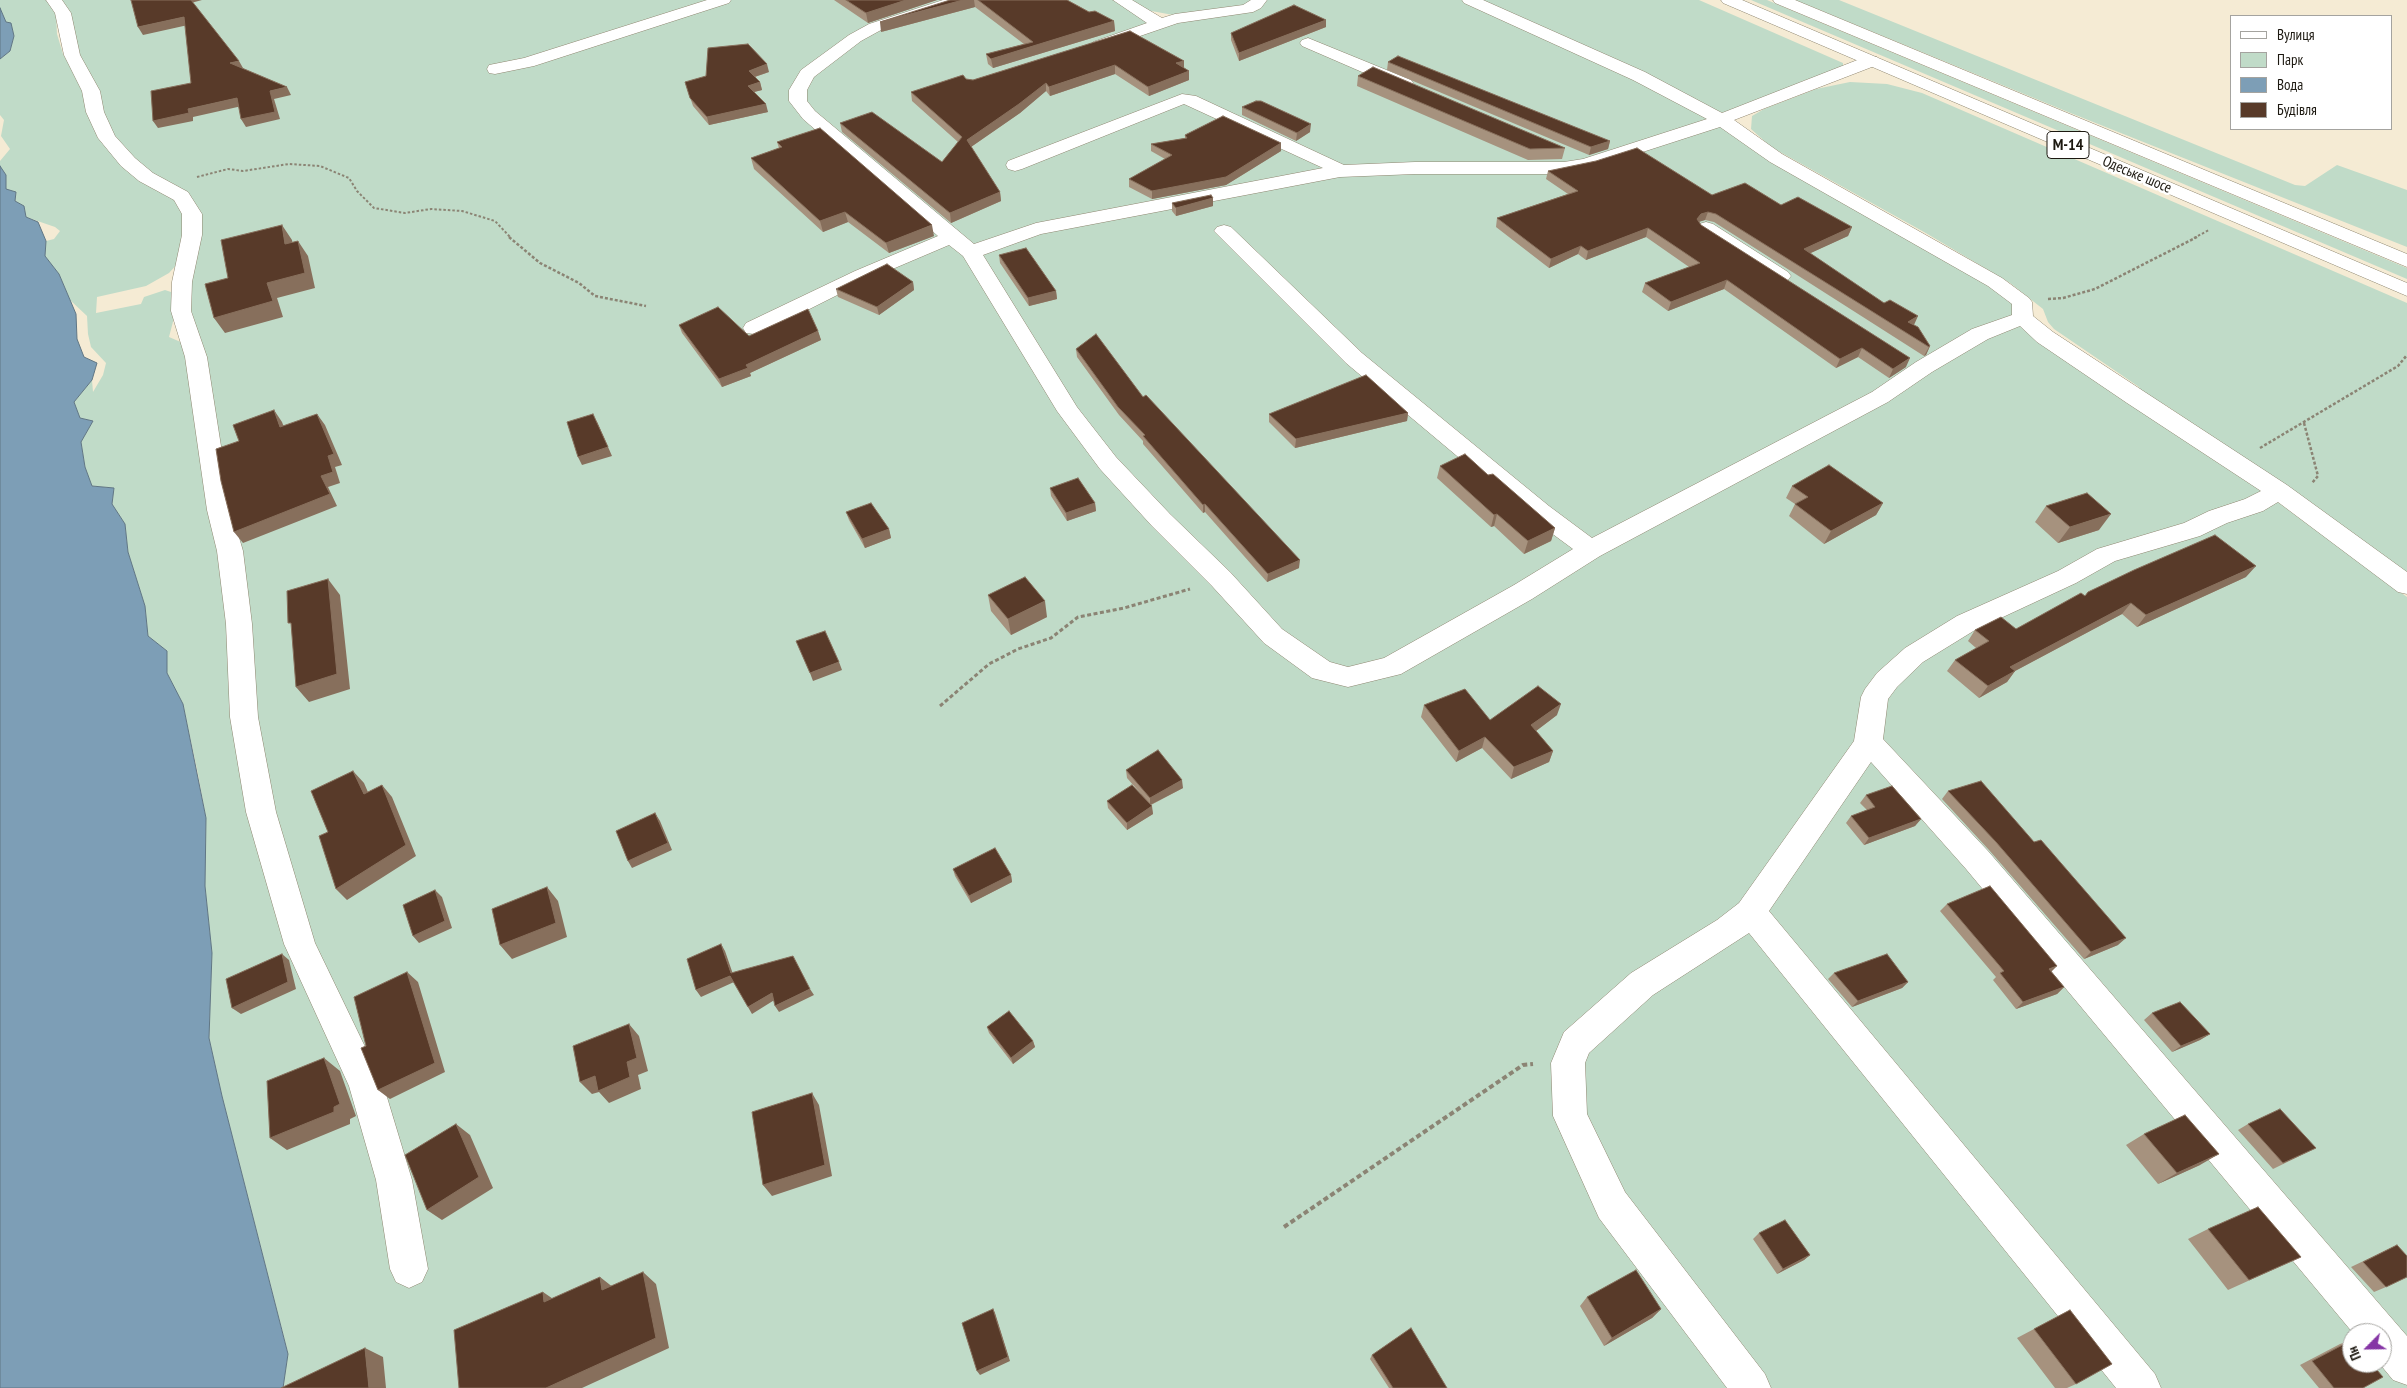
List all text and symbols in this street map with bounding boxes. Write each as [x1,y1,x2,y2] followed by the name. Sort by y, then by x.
[2230,15,2392,130] legend
[2277,25,2315,44] text: Вулиця
[2277,50,2303,69] text: Парк
[2277,75,2303,94] text: Вода
[2277,100,2317,119] text: Будівля
[2047,132,2089,158] road number: М-14
[2100,152,2174,198] street label: Одеське шосе
[2342,1323,2392,1373] north arrow
[2343,1344,2365,1363] text: Пн

